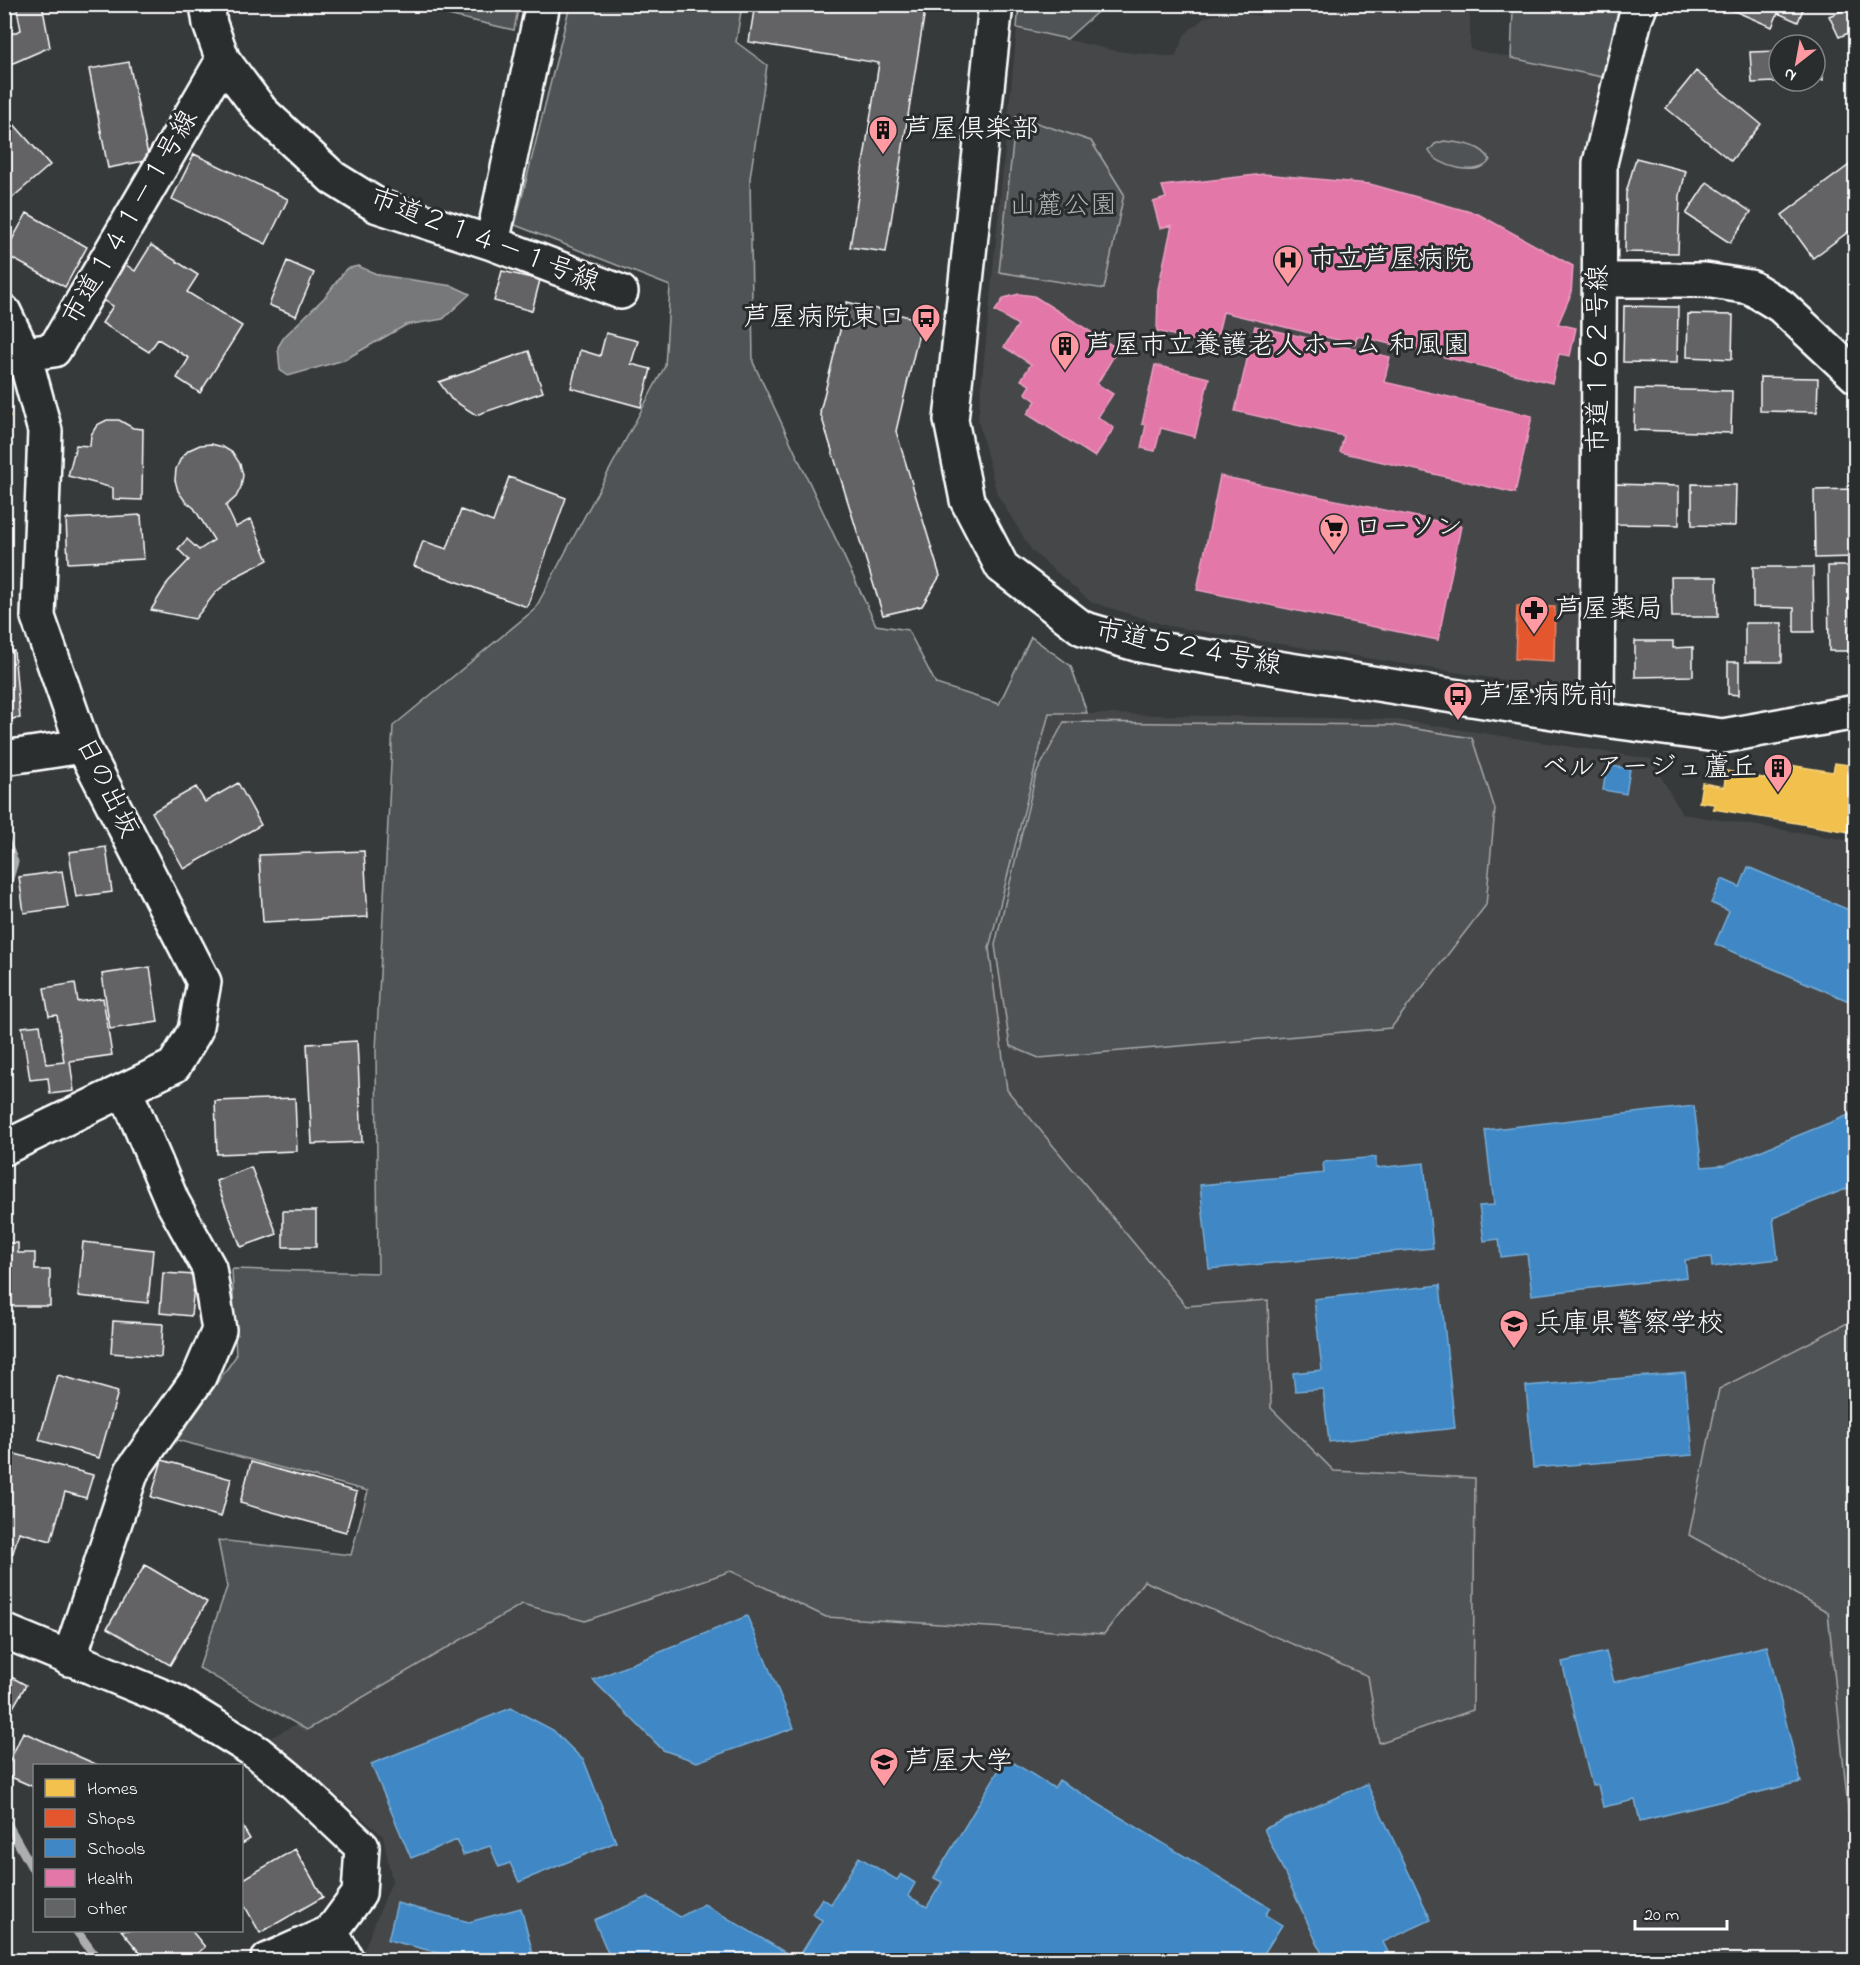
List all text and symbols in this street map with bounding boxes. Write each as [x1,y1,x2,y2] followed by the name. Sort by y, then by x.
[1767,33,1827,93] north arrow
[1779,61,1801,87] text: N
[53,103,209,333] street label: 市道１４１－１号線
[904,111,1039,150] place label: 芦屋倶楽部
[867,114,899,156] building icon: 芦屋倶楽部
[364,179,604,303] street label: 市道２１４－１号線
[1009,187,1117,226] park label: 山麓公園
[1309,241,1471,280] place label: 市立芦屋病院
[1272,244,1304,286] hospital icon: 市立芦屋病院
[1580,265,1619,454] street label: 市道１６２号線
[743,299,905,338] place label: 芦屋病院東口
[910,302,942,344] bus stop icon: 芦屋病院東口
[1086,327,1470,366] place label: 芦屋市立養護老人ホーム 和風園
[1049,330,1081,372] building icon: 芦屋市立養護老人ホーム 和風園
[1355,509,1463,548] place label: ローソン
[1318,512,1350,554] supermarket icon: ローソン
[1555,591,1663,630] place label: 芦屋薬局
[1518,594,1550,636] pharmacy icon: 芦屋薬局
[1092,612,1284,686] street label: 市道５２４号線
[1479,677,1614,716] place label: 芦屋病院前
[1442,680,1474,722] bus stop icon: 芦屋病院前
[65,731,147,845] street label: 日の出坂
[1542,749,1757,788] place label: ベルアージュ蘆丘
[1762,752,1794,794] building icon: ベルアージュ蘆丘
[1535,1305,1724,1344] place label: 兵庫県警察学校
[1498,1308,1530,1350] school or university icon: 兵庫県警察学校
[905,1743,1013,1782] place label: 芦屋大学
[868,1746,900,1788] school or university icon: 芦屋大学
[33,1764,243,1932] legend
[87,1777,138,1803] text: Homes
[87,1807,135,1833] text: Shops
[87,1837,145,1863] text: Schools
[87,1867,133,1893] text: Health
[1635,1893,1726,1931] scale bar
[87,1897,127,1923] text: Other
[1644,1903,1679,1929] text: 20 m

